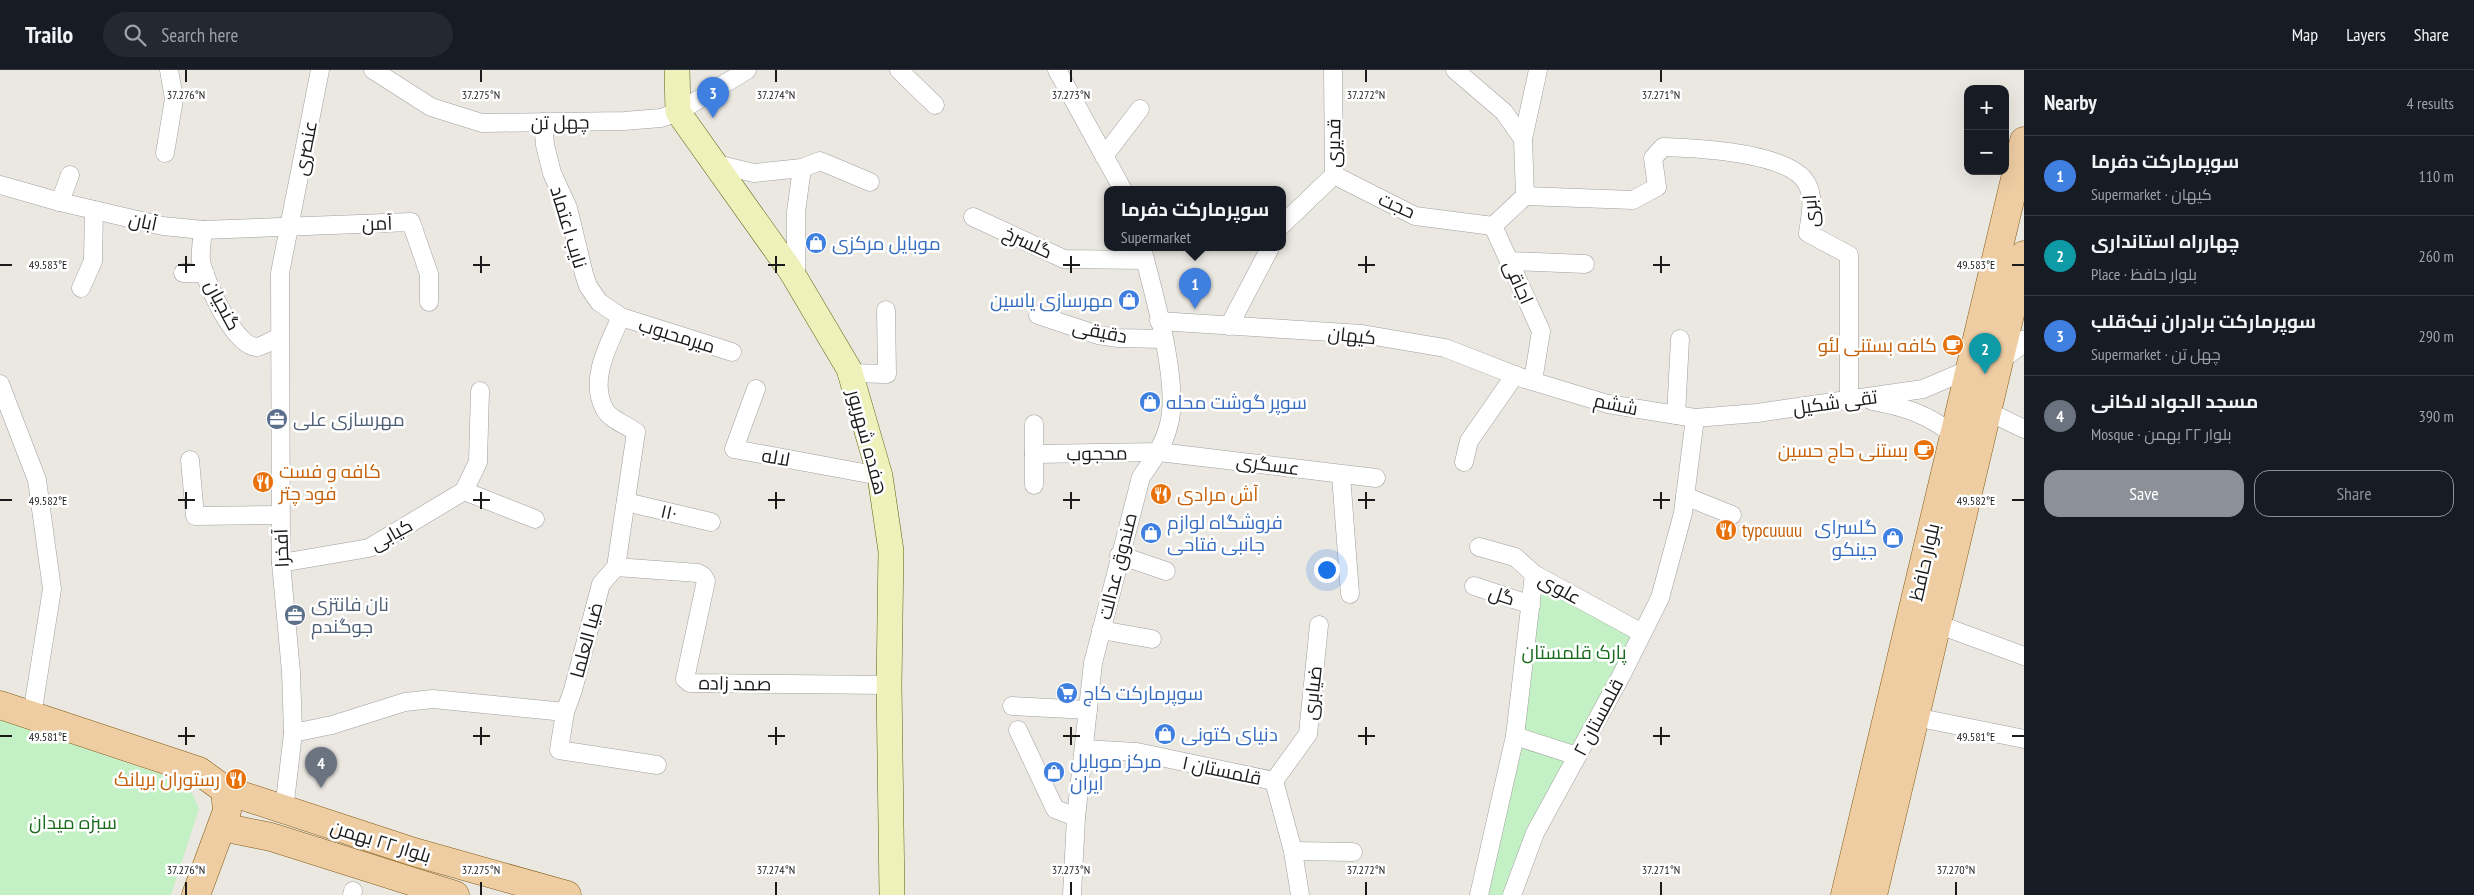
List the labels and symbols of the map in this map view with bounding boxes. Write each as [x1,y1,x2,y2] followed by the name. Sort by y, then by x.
[697,77,729,118] pin: 3
[167,87,205,102] text: 37.276°N
[462,87,500,102] text: 37.275°N
[757,87,795,102] text: 37.274°N
[1052,87,1090,102] text: 37.273°N
[1347,87,1385,102] text: 37.272°N
[1642,87,1680,102] text: 37.271°N
[530,109,590,136] street label: چهل تن
[1321,118,1345,168] street label: قدیری
[288,119,322,177] street label: عنصری
[545,183,593,271] street label: نایب اعتماد
[1375,186,1419,224] street label: حجت
[1797,194,1823,228] street label: ابری
[127,206,159,236] street label: آبان
[361,210,393,236] street label: آمن
[999,220,1056,266] street label: گلسرخ
[804,231,828,255] shop icon: موبایل مرکزی
[832,231,941,255] place label: موبایل مرکزی
[1499,256,1539,308] street label: اجاقی
[29,257,67,272] text: 49.583°E
[1957,257,1995,272] text: 49.583°E
[1179,268,1211,309] pin: 1
[200,276,246,334] street label: گنجیان
[990,288,1113,312] place label: مهرسازی یاسین
[1117,288,1141,312] shop icon: مهرسازی یاسین
[636,312,718,358] street label: میرمحبوب
[1071,314,1129,348] street label: دقیقی
[1327,321,1377,349] street label: کیهان
[1818,333,1937,357] place label: کافه بستنی لئو
[1941,333,1965,357] cafe icon: کافه بستنی لئو
[1969,333,2001,374] pin: 2
[1791,384,1879,420] street label: تقی شکیل
[842,386,894,497] street label: هفده شهریور
[1591,388,1640,422] street label: ششم
[1138,390,1162,414] shop icon: سوپر گوشت محله
[1166,390,1307,415] place label: سوپر گوشت محله
[265,407,289,431] office icon: مهرسازی علی
[293,407,405,431] place label: مهرسازی علی
[1778,438,1908,464] place label: بستنی حاج حسین
[1912,438,1936,462] cafe icon: بستنی حاج حسین
[1066,440,1128,466] street label: محجوب
[760,443,792,471] street label: لاله
[1235,448,1301,480] street label: عسگری
[278,459,381,506] place label: کافه و فست فود چتر
[251,470,275,494] restaurant icon: کافه و فست فود چتر
[1149,482,1173,506] restaurant icon: آش مرادی
[1177,482,1258,506] place label: آش مرادی
[29,493,67,508] text: 49.582°E
[1957,493,1995,508] text: 49.582°E
[658,498,680,526] street label: ۱۱۰
[1092,510,1143,622] street label: صندوق عدالت
[1167,510,1283,556] place label: فروشگاه لوازم جانبی فتاحی
[366,513,416,555] street label: کیابی
[1814,515,1877,561] place label: گلسرای جینکو
[1714,518,1738,542] restaurant icon: typcuuuu
[1742,518,1802,542] place label: typcuuuu
[1139,521,1163,545] shop icon: فروشگاه لوازم جانبی فتاحی
[1903,521,1945,603] street label: بلوار حافظ
[1881,526,1905,550] shop icon: گلسرای جینکو
[268,528,294,568] street label: آفخرا
[1314,557,1340,583] your location
[1534,567,1586,609] street label: علوی
[1486,580,1518,610] street label: گل
[311,592,389,640] place label: نان فانتزی جوگندم
[564,599,608,681] street label: ضیا العلما
[283,603,307,627] office icon: نان فانتزی جوگندم
[1522,640,1626,665] park label: پارک قلمستان
[1297,665,1327,721] street label: ضیابری
[698,670,772,696] street label: صمد زاده
[1568,674,1628,760] street label: قلمستان ۲
[1055,681,1079,705] supermarket icon: سوپرمارکت کاج
[1083,681,1203,707] place label: سوپرمارکت کاج
[1153,722,1177,746] shop icon: دنیای کتونی
[1181,722,1278,746] place label: دنیای کتونی
[29,729,67,744] text: 49.581°E
[1957,729,1995,744] text: 49.581°E
[305,747,337,788] pin: 4
[1070,749,1162,795] place label: مرکز موبایل ایران
[1180,750,1264,790] street label: قلمستان ۱
[1042,760,1066,784] shop icon: مرکز موبایل ایران
[114,767,220,791] place label: رستوران بریانک
[224,767,248,791] restaurant icon: رستوران بریانک
[29,810,117,834] park label: سبزه میدان
[328,814,434,868] street label: بلوار ۲۲ بهمن
[167,862,205,877] text: 37.276°N
[462,862,500,877] text: 37.275°N
[757,862,795,877] text: 37.274°N
[1052,862,1090,877] text: 37.273°N
[1347,862,1385,877] text: 37.272°N
[1642,862,1680,877] text: 37.271°N
[1937,862,1975,877] text: 37.270°N

